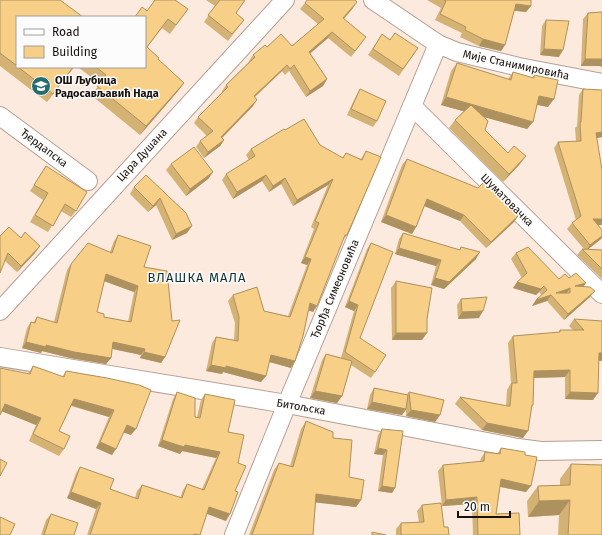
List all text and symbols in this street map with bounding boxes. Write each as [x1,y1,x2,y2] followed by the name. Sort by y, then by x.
[16,16,146,68] legend
[52,25,80,39] text: Road
[52,45,98,59] text: Building
[462,47,570,83] street label: Мије Станимировића
[55,74,159,100] place label: ОШ Љубица Радосављавић Нада
[30,75,52,97] school or university icon: ОШ Љубица Радосављавић Нада
[18,126,70,170] street label: Ђердапска
[114,126,170,184] street label: Цара Душана
[478,171,536,229] street label: Шуматовачка
[308,237,362,341] street label: Ђорђа Симеоновића
[147,270,247,285] district label: ВЛАШКА МАЛА
[275,396,327,418] street label: Битољска
[458,493,510,519] scale bar
[464,500,490,514] text: 20 m

